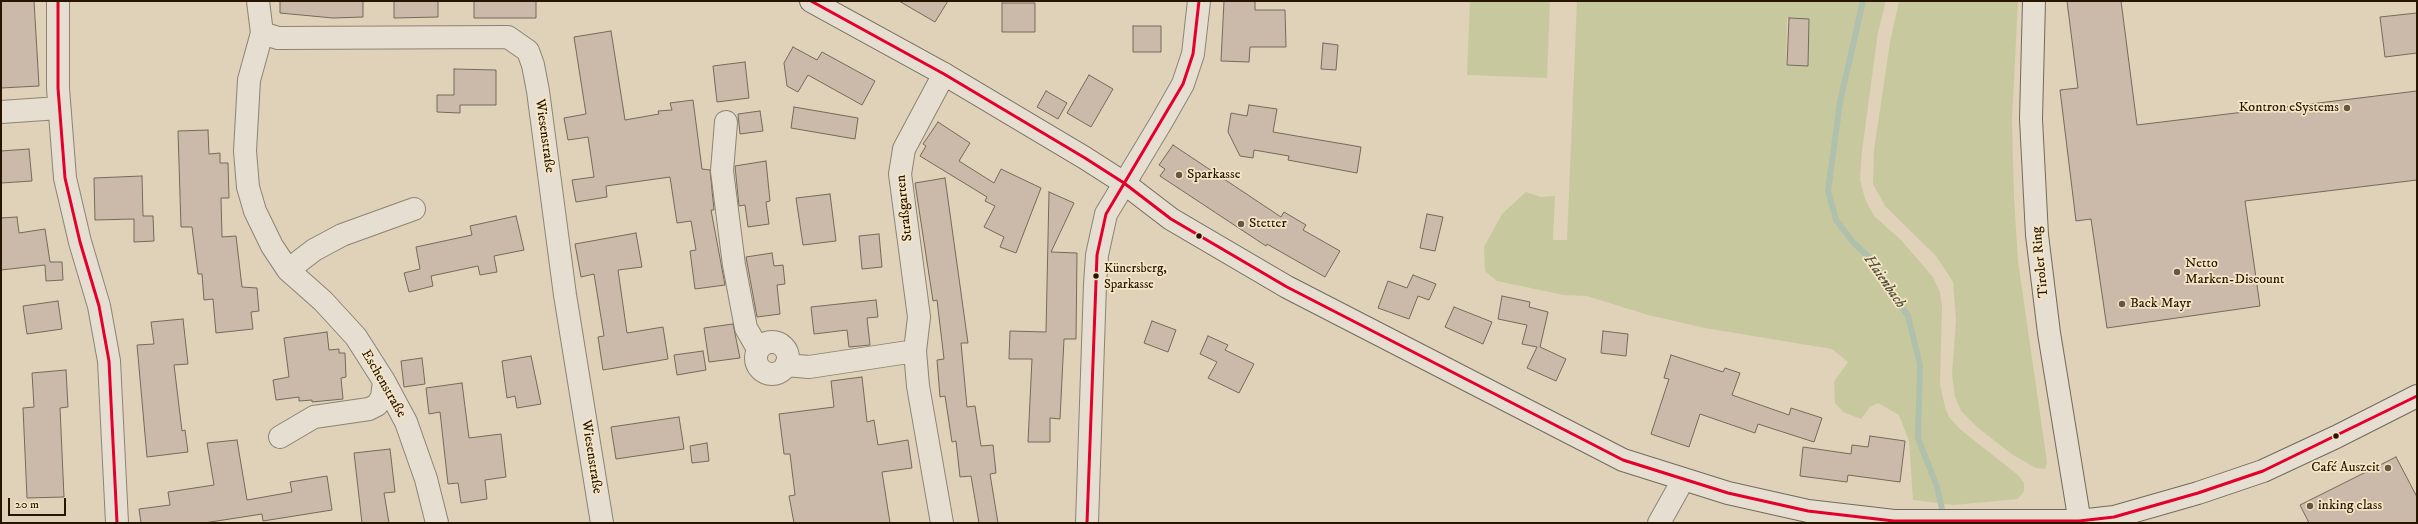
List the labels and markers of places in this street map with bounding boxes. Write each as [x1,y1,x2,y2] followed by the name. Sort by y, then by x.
[2239,100,2339,116] place label: Kontron eSystems
[2342,103,2352,113] marker: Kontron eSystems
[1187,167,1240,183] place label: Sparkasse
[1174,170,1184,180] marker: Sparkasse
[1249,216,1287,232] place label: Stetter
[1236,219,1246,229] marker: Stetter
[1194,231,1204,241] unlabelled marker
[2185,256,2285,288] place label: Netto Marken-Discount
[1104,261,1167,292] place label: Künersberg, Sparkasse
[2172,267,2182,277] marker: Netto Marken-Discount
[1091,271,1101,281] marker: Künersberg, Sparkasse
[2130,296,2191,312] place label: Back Mayr
[2117,299,2127,309] marker: Back Mayr
[2331,431,2341,441] unlabelled marker
[2311,460,2380,476] place label: Café Auszeit
[2383,463,2393,473] marker: Café Auszeit
[2318,498,2382,514] place label: inking class
[2305,501,2315,511] marker: inking class

